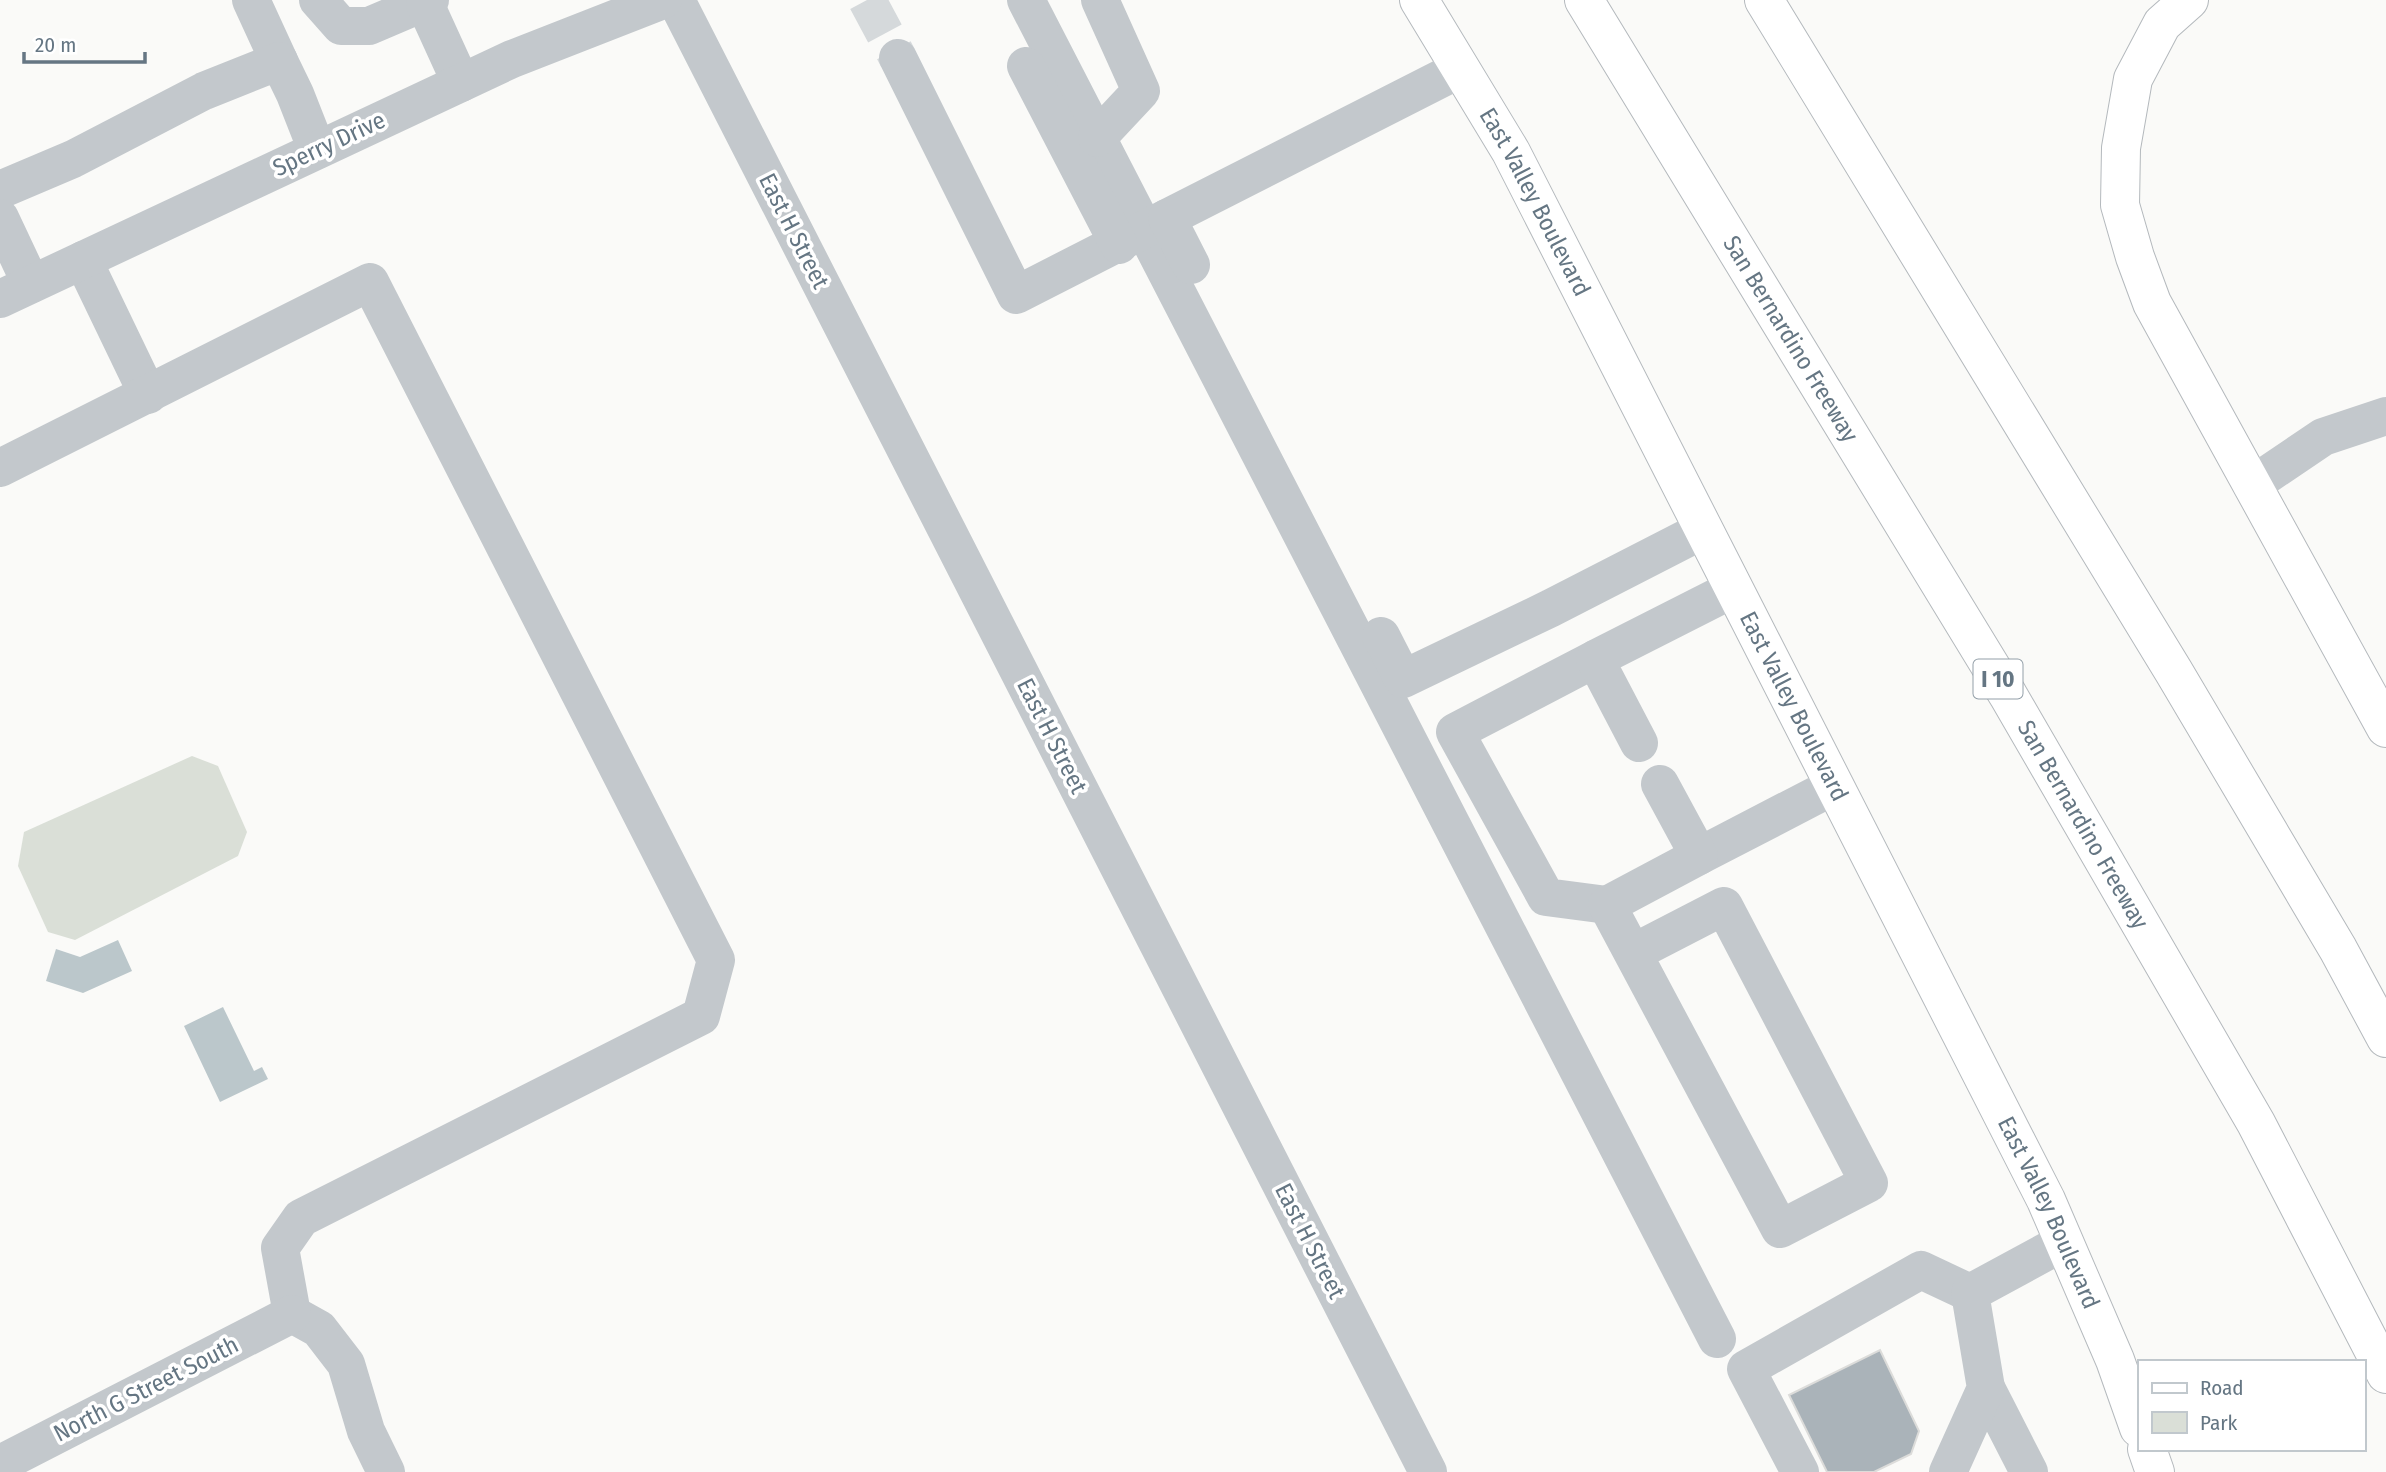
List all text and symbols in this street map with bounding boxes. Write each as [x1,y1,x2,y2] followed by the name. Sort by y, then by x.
[24,21,145,65] scale bar
[35,32,76,58] text: 20 m
[1474,103,1596,301] street label: East Valley Boulevard
[269,106,389,182] street label: Sperry Drive
[753,169,835,293] street label: East H Street
[1717,231,1864,447] street label: San Bernardino Freeway
[1734,607,1854,806] street label: East Valley Boulevard
[1974,660,2022,698] road number: I 10
[1011,674,1093,798] street label: East H Street
[2012,716,2155,934] street label: San Bernardino Freeway
[1992,1112,2105,1313] street label: East Valley Boulevard
[1269,1179,1351,1303] street label: East H Street
[49,1330,243,1448] street label: North G Street South
[2138,1360,2365,1451] legend
[2200,1375,2244,1401] text: Road
[2200,1410,2238,1436] text: Park

